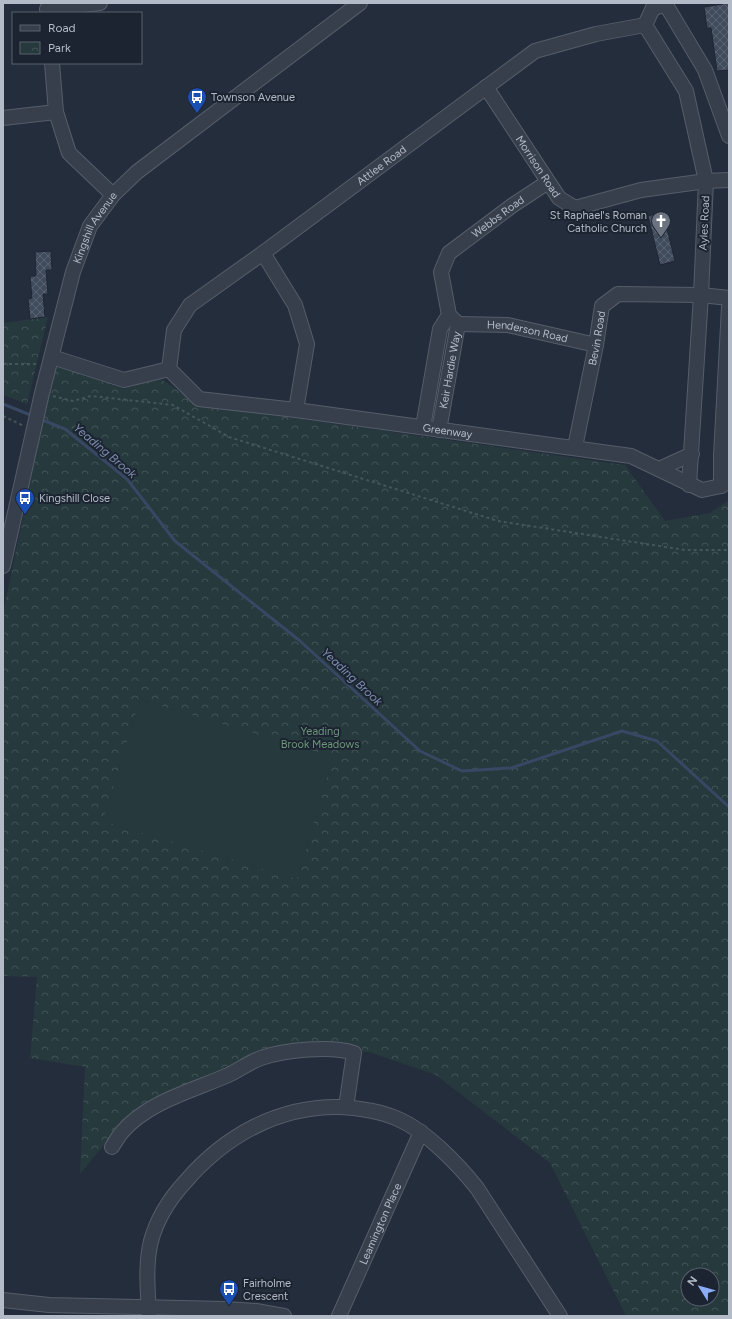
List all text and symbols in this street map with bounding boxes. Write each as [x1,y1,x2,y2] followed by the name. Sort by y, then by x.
[12,12,142,64] legend
[48,21,76,35] text: Road
[48,41,71,55] text: Park
[186,86,208,114] bus stop icon: Townson Avenue
[211,91,295,104] place label: Townson Avenue
[513,133,563,200] street label: Morrison Road
[354,143,409,188] street label: Attlee Road
[71,190,120,266] street label: Kingshill Avenue
[469,193,527,241] street label: Webbs Road
[697,195,712,251] street label: Ayles Road
[550,209,647,235] place label: St Raphael's Roman Catholic Church
[650,210,672,238] church icon: St Raphael's Roman Catholic Church
[586,310,608,367] street label: Bevin Road
[487,319,569,345] street label: Henderson Road
[437,330,464,410] street label: Keir Hardie Way
[71,421,140,482] water label: Yeading Brook
[422,421,473,441] street label: Greenway
[14,487,36,515] bus stop icon: Kingshill Close
[39,492,110,505] place label: Kingshill Close
[319,645,386,709] water label: Yeading Brook
[281,725,359,751] park label: Yeading Brook Meadows
[357,1181,404,1267] street label: Leamington Place
[680,1267,720,1307] north arrow
[685,1274,700,1289] text: N
[243,1277,291,1303] place label: Fairholme Crescent
[218,1278,240,1306] bus stop icon: Fairholme Crescent

